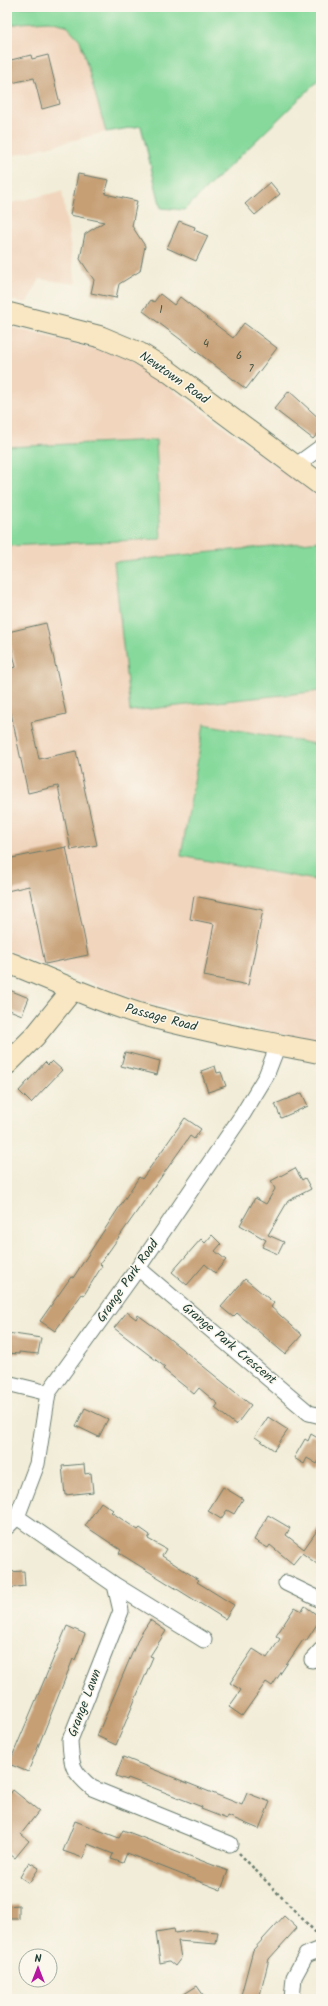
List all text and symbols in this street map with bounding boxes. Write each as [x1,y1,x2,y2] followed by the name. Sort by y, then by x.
[159,301,163,319] house number: 1
[203,335,209,353] house number: 4
[135,346,214,410] street label: Newtown Road
[236,347,242,365] house number: 6
[248,360,254,378] house number: 7
[123,998,200,1038] street label: Passage Road
[91,1235,165,1327] street label: Grange Park Road
[177,1298,282,1391] street label: Grange Park Crescent
[62,1666,108,1740] street label: Grange Lawn
[18,1948,58,1988] north arrow
[35,1950,42,1968] text: N

